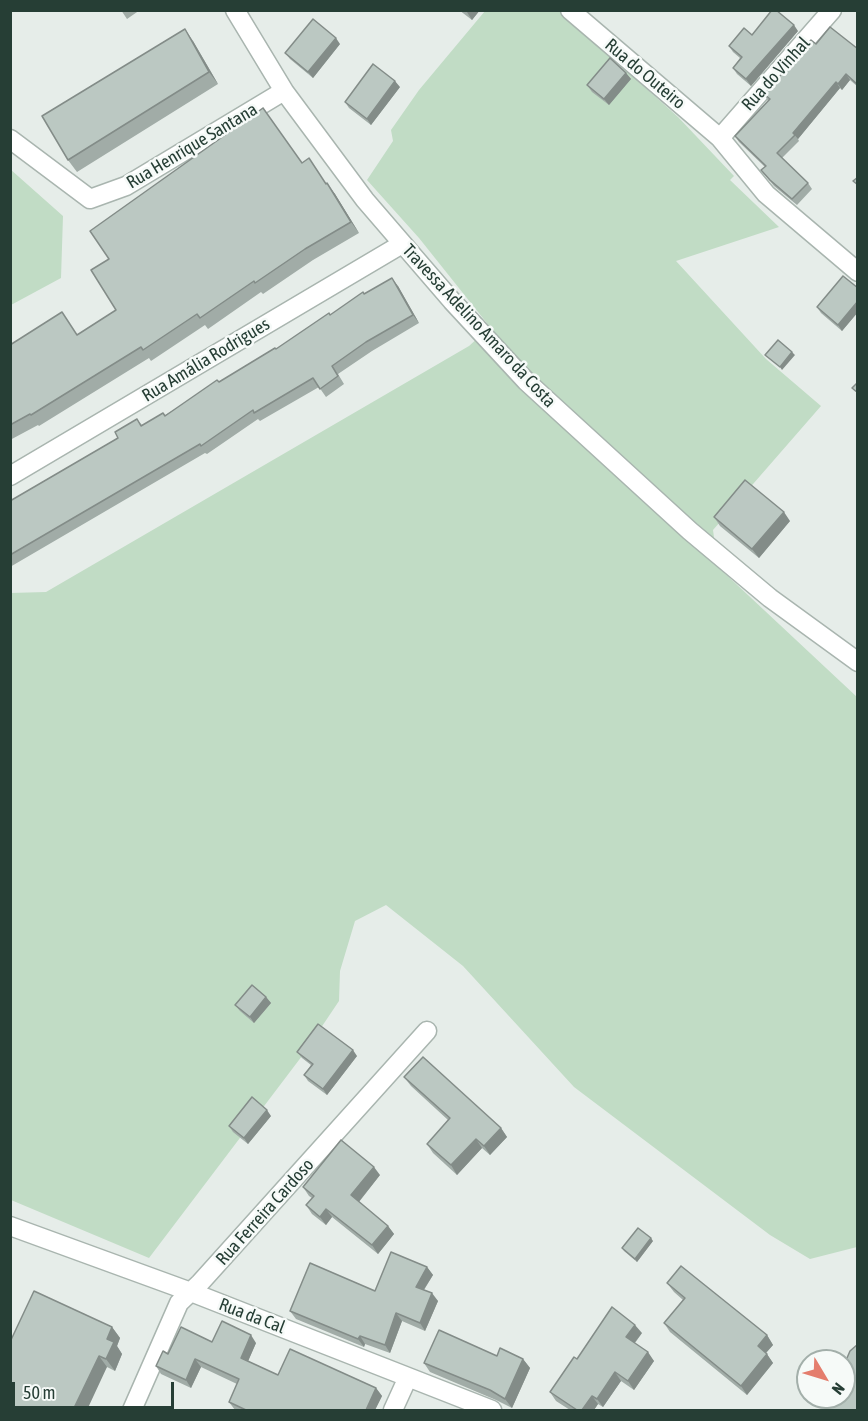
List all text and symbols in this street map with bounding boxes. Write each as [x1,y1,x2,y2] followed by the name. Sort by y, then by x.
[737,33,815,115] street label: Rua do Vinhal
[600,34,690,114] street label: Rua do Outeiro
[123,98,261,194] street label: Rua Henrique Santana
[398,240,560,412] street label: Travessa Adelino Amaro da Costa
[138,313,274,407] street label: Rua Amália Rodrigues
[212,1154,318,1270] street label: Rua Ferreira Cardoso
[216,1294,288,1338] street label: Rua da Cal
[796,1349,856,1409] north arrow
[15,1370,177,1408] scale bar
[829,1380,849,1398] text: N
[23,1382,55,1403] text: 50 m

